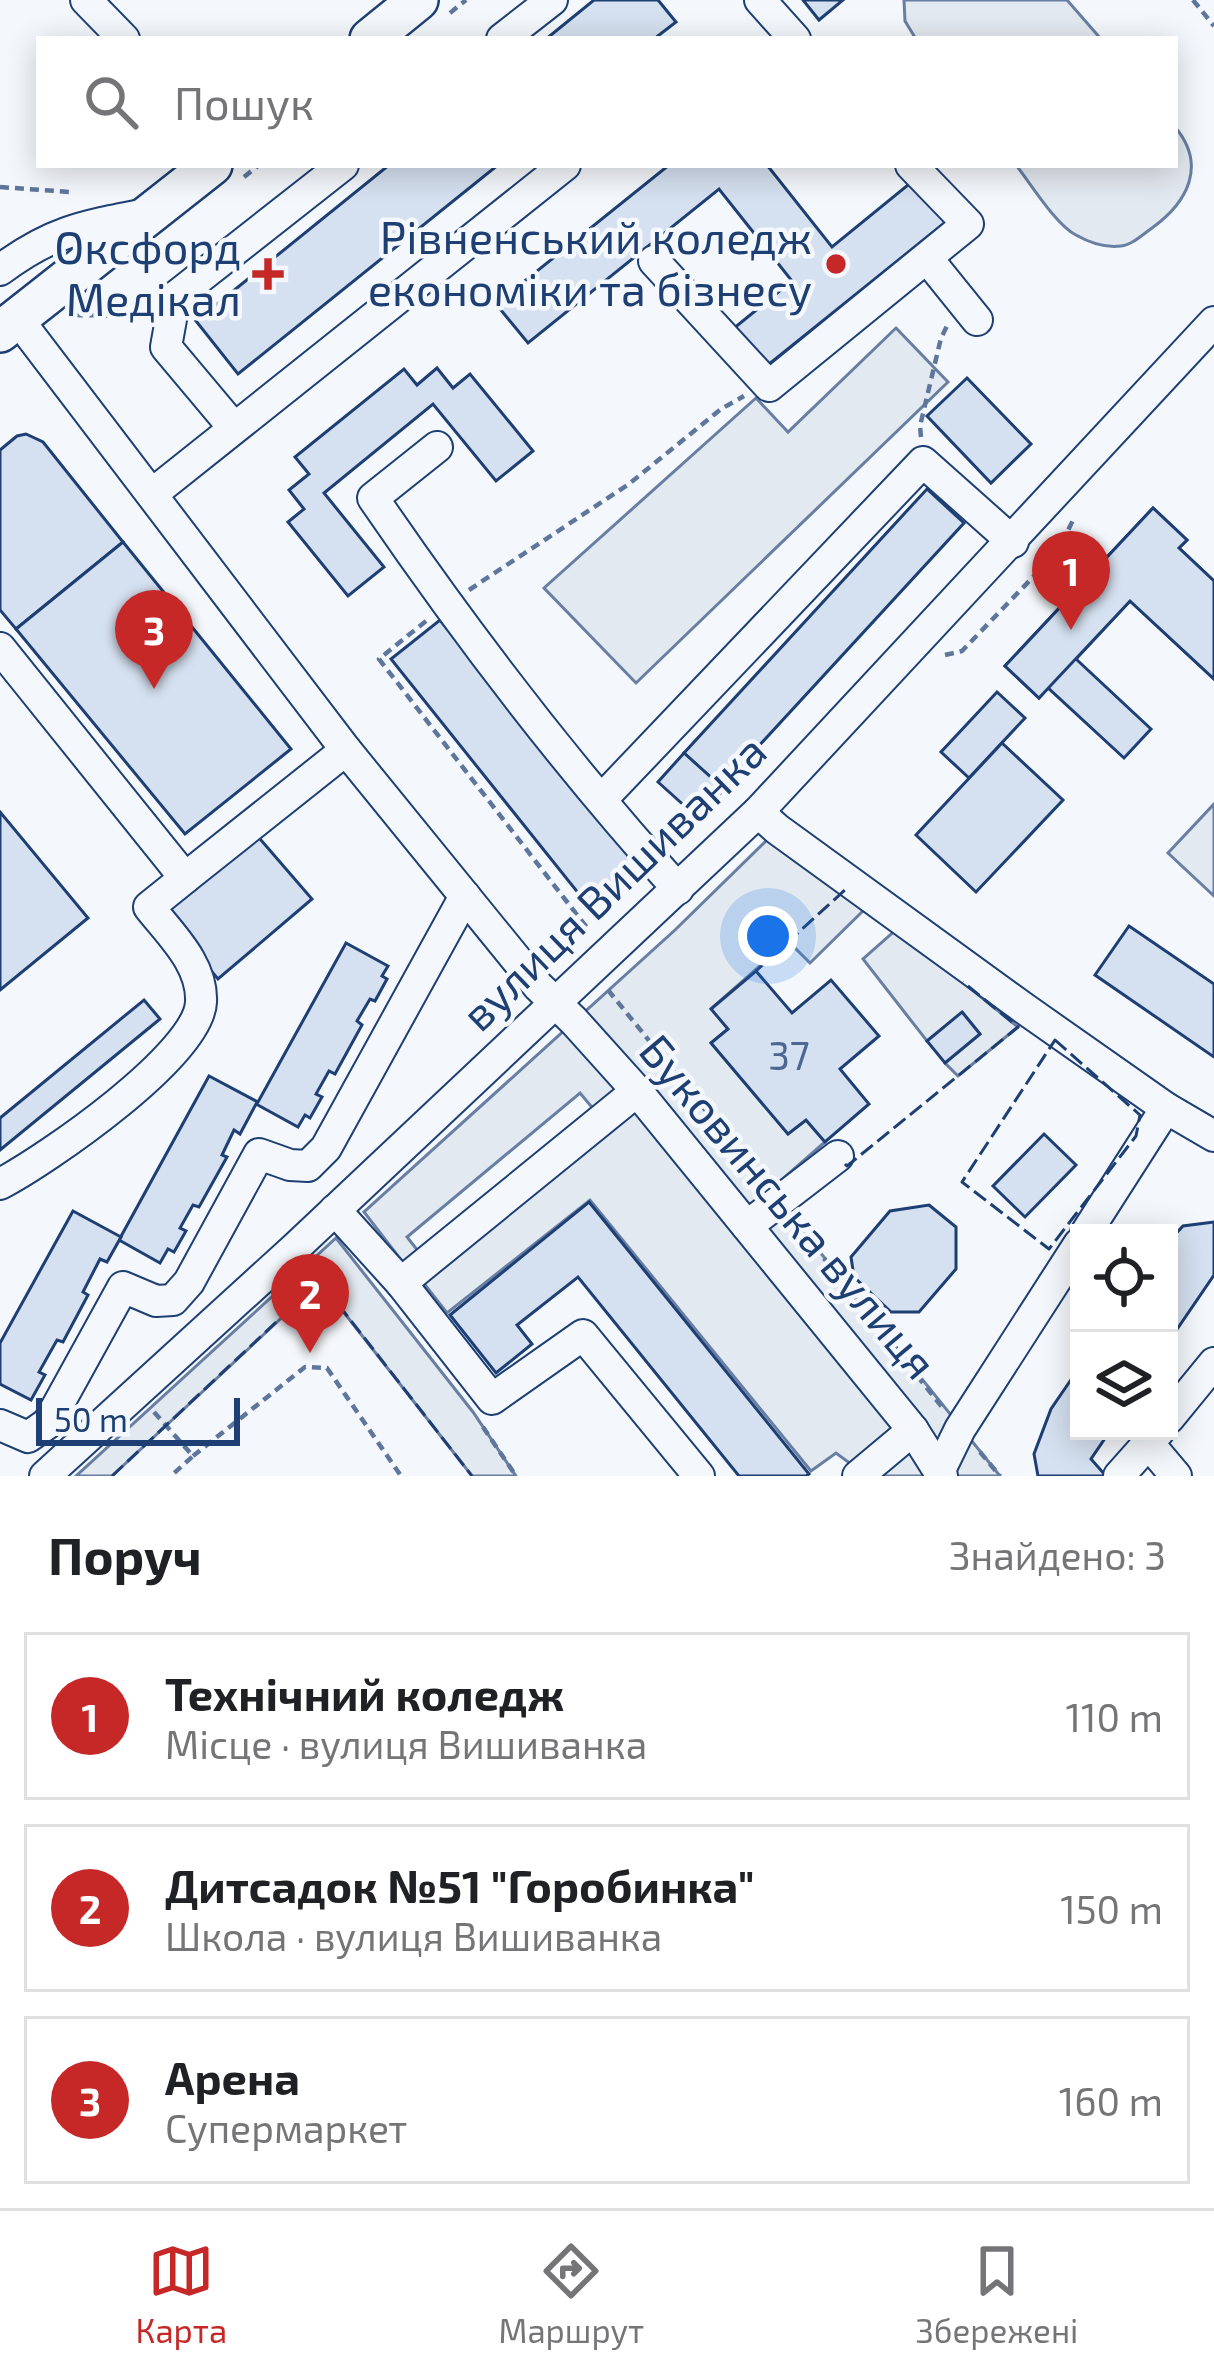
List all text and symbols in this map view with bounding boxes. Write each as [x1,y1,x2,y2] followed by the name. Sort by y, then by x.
[36,36,1178,168] search box
[78,69,144,135] icon: search
[174,75,314,129] text: Пошук
[368,209,812,316] place label: Рівненський коледж економіки та бізнесу
[54,219,241,325] place label: Оксфорд Медікал
[823,251,849,277] marker: Рівненський коледж економіки та бізнесу
[252,258,284,290] marker: Оксфорд Медікал
[1032,531,1110,630] pin: 1
[115,590,193,689] pin: 3
[449,723,777,1041] street label: вулиця Вишиванка
[738,906,798,966] your location
[629,1023,949,1389] street label: Буковинська вулиця
[768,1031,810,1078] house number: 37
[1070,1224,1178,1440] map controls
[1070,1224,1178,1332] button: locate
[271,1254,349,1353] pin: 2
[1070,1332,1178,1440] button: layers
[36,1392,240,1445] scale bar
[54,1399,128,1439] text: 50 m
[48,1524,202,1585] text: Поруч
[949,1531,1166,1578] text: Знайдено: 3
[165,1666,564,1720] text: Технічний коледж
[82,1693,98,1740] text: 1
[1066,1693,1163,1740] text: 110 m
[165,1720,647,1767] text: Місце · вулиця Вишиванка
[165,1858,755,1912] text: Дитсадок №51 "Горобинка"
[79,1885,101,1932] text: 2
[1060,1885,1163,1932] text: 150 m
[165,1912,662,1959] text: Школа · вулиця Вишиванка
[165,2050,300,2104] text: Арена
[79,2077,101,2124] text: 3
[1059,2077,1163,2124] text: 160 m
[165,2104,407,2151] text: Супермаркет
[136,2238,227,2350] tab: Карта
[498,2238,644,2350] tab: Маршрут
[915,2238,1078,2350] tab: Збережені

